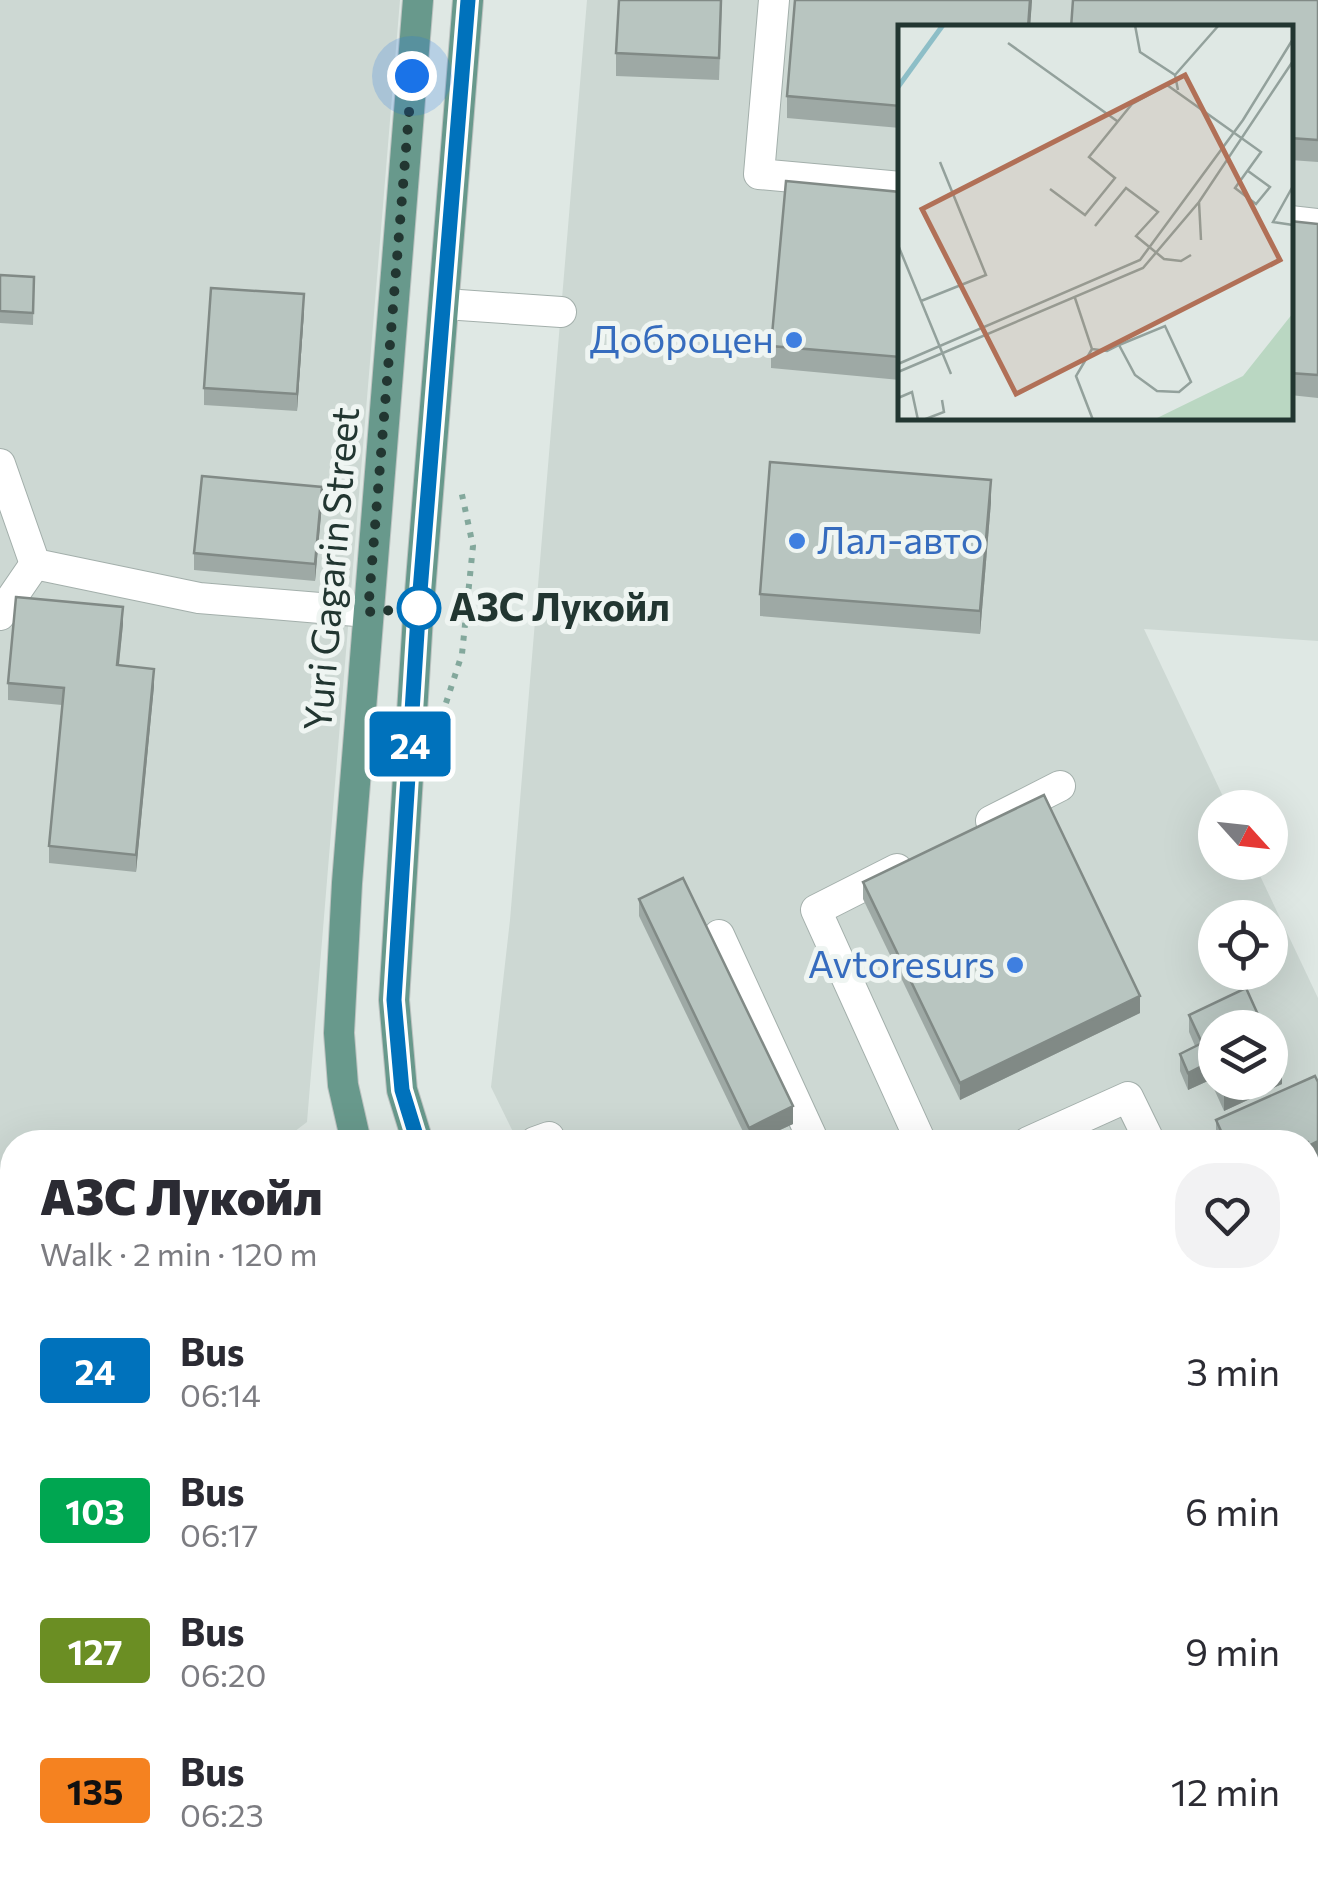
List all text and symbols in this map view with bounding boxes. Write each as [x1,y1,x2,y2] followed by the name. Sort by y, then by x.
[898,25,1293,420] inset map
[387,51,437,101] your location
[590,314,774,361] place label: Доброцен
[783,329,805,351] marker: Доброцен
[292,405,367,733] street label: Yuri Gagarin Street
[817,515,983,562] place label: Лал-авто
[786,530,808,552] marker: Лал-авто
[449,582,670,629] place label: АЗС Лукойл
[398,587,440,629] marker: АЗС Лукойл
[365,712,455,776] line badge: 24
[390,723,430,766] text: 24
[1198,790,1288,880] north arrow
[1198,790,1288,1100] map controls
[1198,900,1288,990] button: locate
[808,939,995,986] place label: Avtoresurs
[1004,954,1026,976] marker: Avtoresurs
[1198,1010,1288,1100] button: layers
[1175,1163,1280,1268] button: heart
[40,1166,323,1225] text: АЗС Лукойл
[40,1233,317,1273] text: Walk · 2 min · 120 m
[180,1327,245,1374] text: Bus
[1186,1347,1280,1394] text: 3 min
[75,1349,115,1392] text: 24
[180,1374,261,1414] text: 06:14
[180,1467,245,1514] text: Bus
[1185,1487,1280,1534] text: 6 min
[65,1489,125,1532] text: 103
[180,1514,258,1554] text: 06:17
[180,1607,245,1654] text: Bus
[1185,1627,1280,1674] text: 9 min
[68,1629,122,1672] text: 127
[180,1654,266,1694] text: 06:20
[180,1747,245,1794] text: Bus
[1171,1767,1280,1814] text: 12 min
[67,1769,123,1812] text: 135
[180,1794,264,1834] text: 06:23

